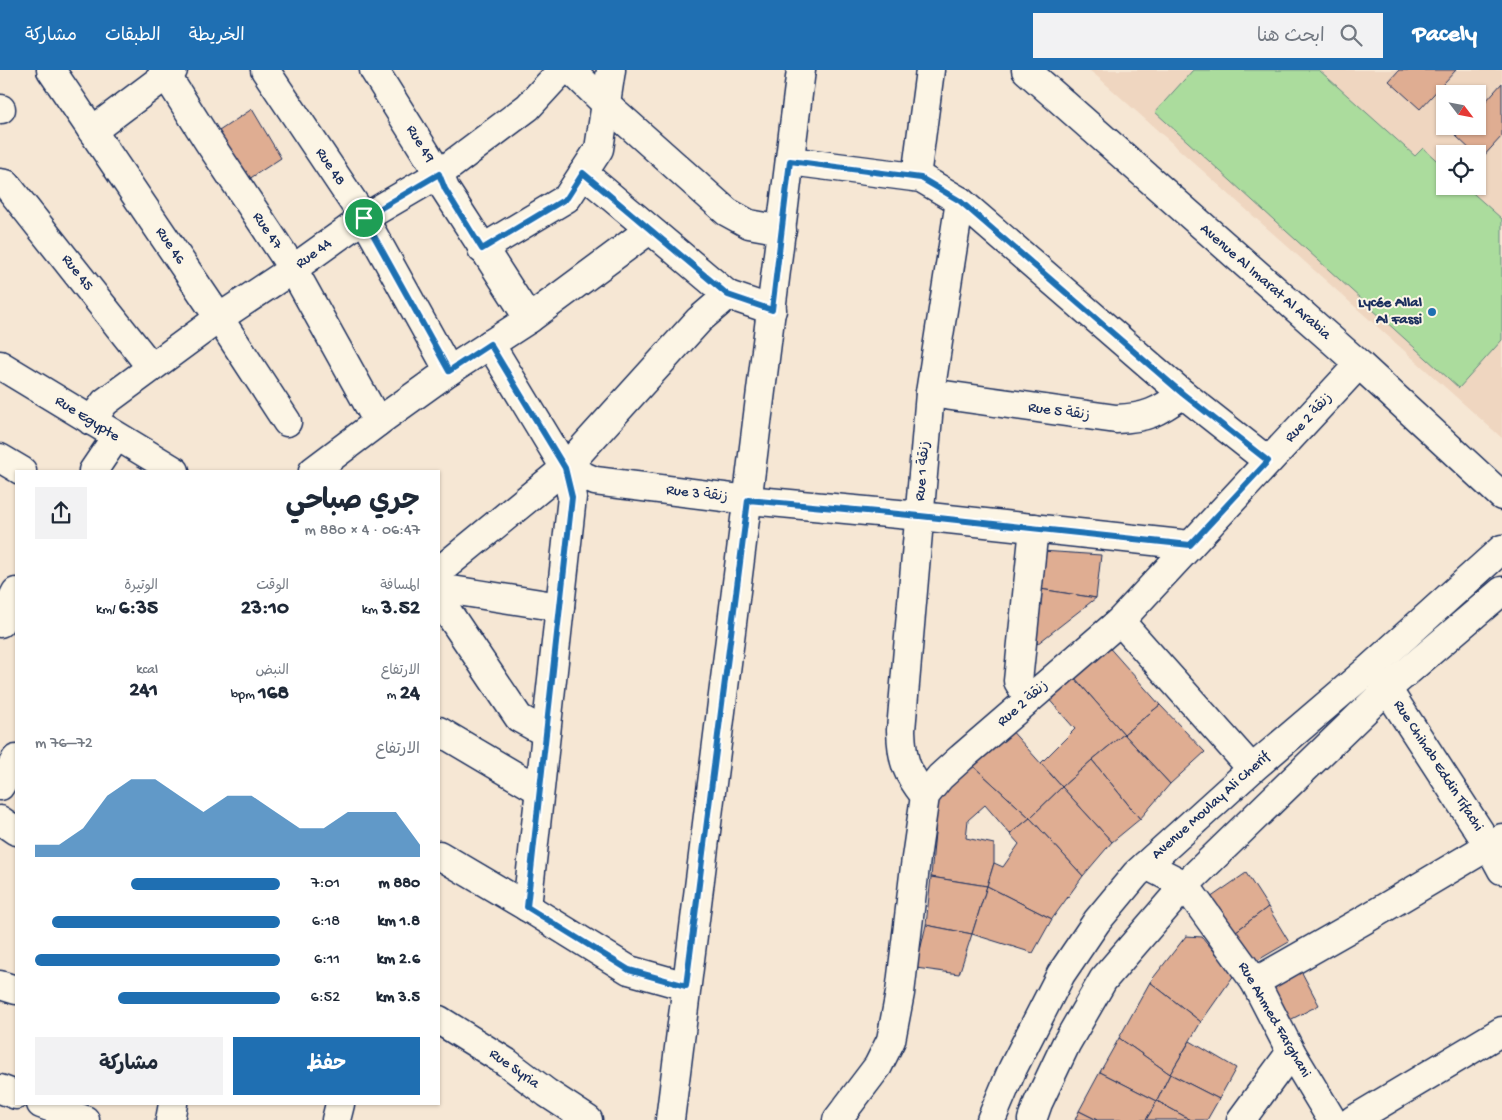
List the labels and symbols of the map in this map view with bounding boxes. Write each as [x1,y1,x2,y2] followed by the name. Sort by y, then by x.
[1436,85,1486,135] north arrow
[402,122,439,166] street label: Rue 49
[311,145,349,189] street label: Rue 48
[343,197,385,239] pin
[248,209,287,254] street label: Rue 47
[1196,220,1335,344] street label: Avenue Al Imarat Al Arabia
[151,224,189,268] street label: Rue 46
[292,235,336,273] street label: Rue 44
[57,251,97,295] street label: Rue 45
[1358,294,1423,329] place label: Lycée Allal Al Fassi
[1426,306,1438,318] marker: Lycée Allal Al Fassi
[1281,389,1337,447] street label: Rue 2 زنقة
[51,392,123,446] street label: Rue Egypte
[1027,399,1091,425] street label: Rue 5 زنقة
[911,440,935,502] street label: Rue 1 زنقة
[665,481,729,507] street label: Rue 3 زنقة
[994,677,1052,731] street label: Rue 2 زنقة
[1389,697,1487,835] street label: Rue Chihab Eddin Tifachi
[1148,747,1275,864] street label: Avenue Moulay Ali Cherif
[1234,959,1314,1081] street label: Rue Ahmed Farghani
[485,1045,543,1093] street label: Rue Syria

